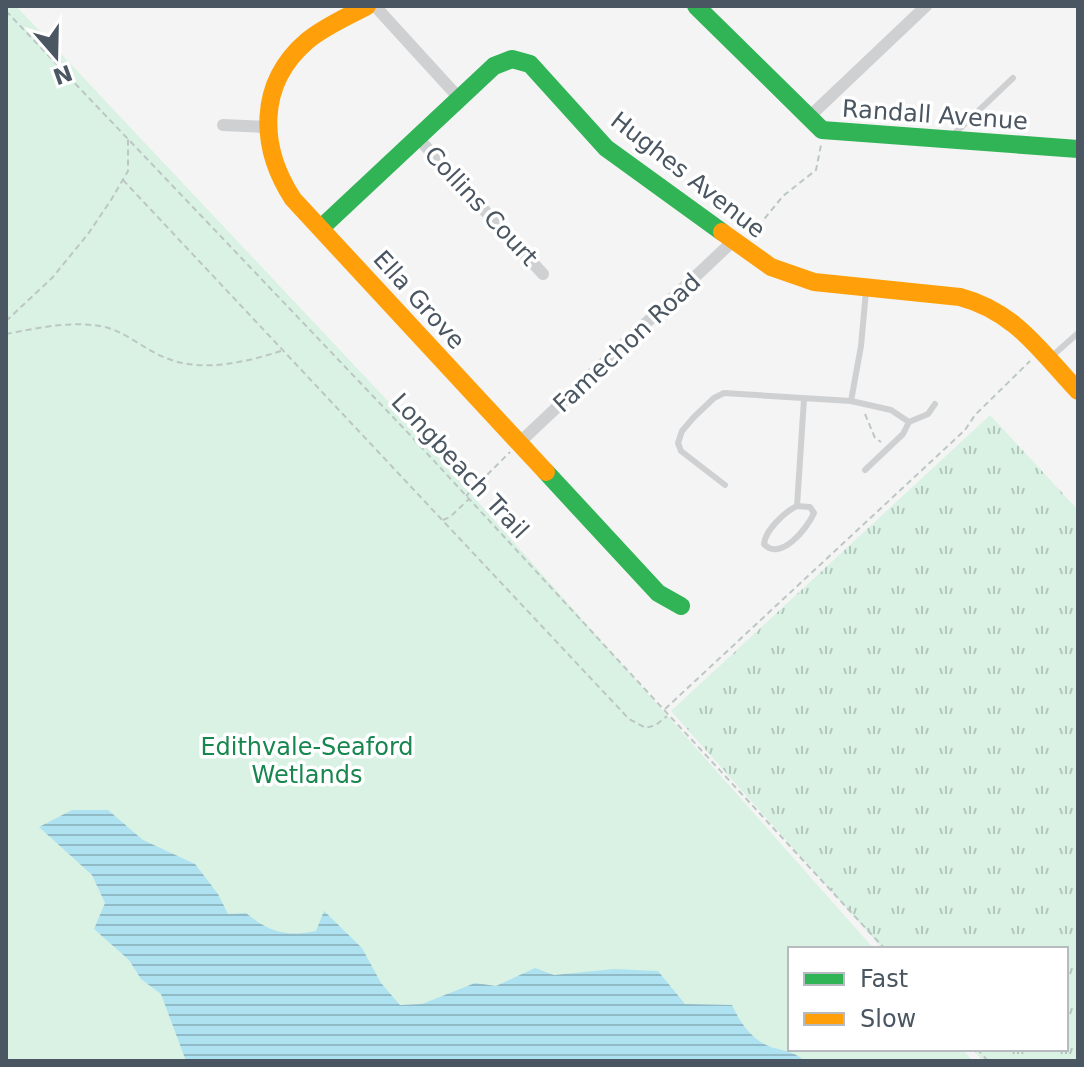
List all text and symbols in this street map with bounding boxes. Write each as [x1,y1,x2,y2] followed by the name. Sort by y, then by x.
[16,16,96,96] north arrow
[50,59,76,89] text: N
[841,95,1029,135] street label: Randall Avenue
[605,106,771,244] street label: Hughes Avenue
[419,141,543,271] street label: Collins Court
[368,245,470,355] street label: Ella Grove
[548,268,706,418] street label: Famechon Road
[386,388,534,544] street label: Longbeach Trail
[200,733,414,789] park label: Edithvale-Seaford Wetlands
[788,947,1068,1051] legend
[860,965,908,993] text: Fast
[860,1005,916,1033] text: Slow

